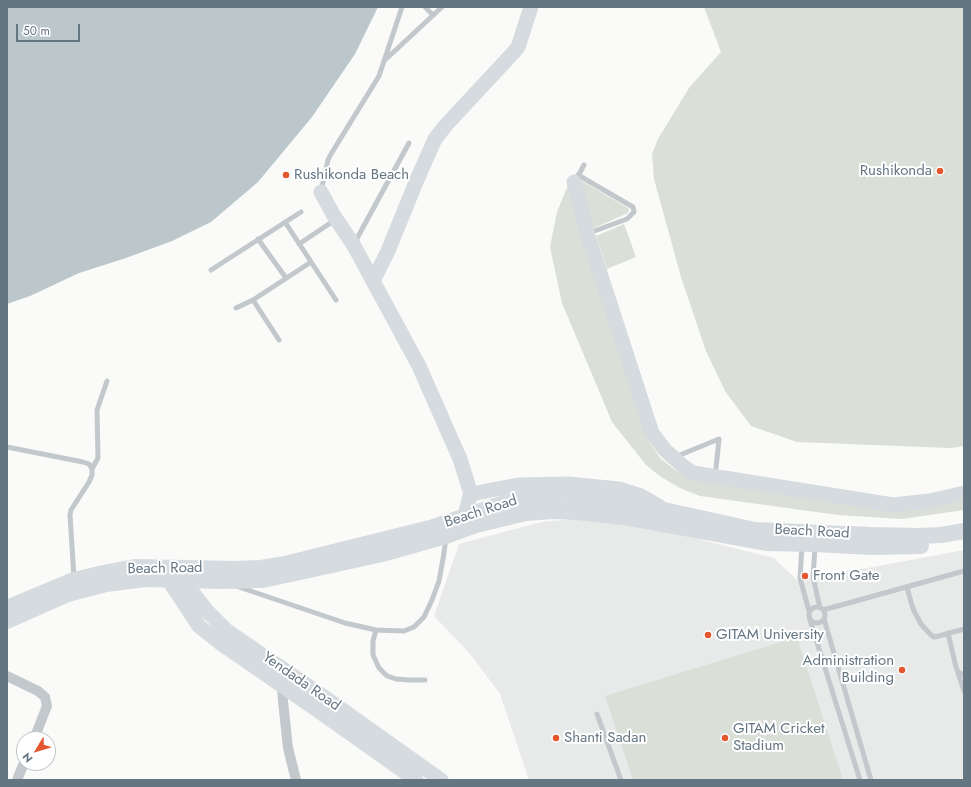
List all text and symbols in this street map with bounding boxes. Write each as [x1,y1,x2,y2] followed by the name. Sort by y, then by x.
[18,16,82,42] scale bar
[23,22,50,40] text: 50 m
[860,162,932,180] place label: Rushikonda
[294,166,409,184] place label: Rushikonda Beach
[935,166,945,176] marker: Rushikonda
[281,170,291,180] marker: Rushikonda Beach
[442,492,520,532] street label: Beach Road
[774,521,850,543] street label: Beach Road
[127,559,203,579] street label: Beach Road
[813,567,879,585] place label: Front Gate
[800,571,810,581] marker: Front Gate
[716,626,824,644] place label: GITAM University
[703,630,713,640] marker: GITAM University
[259,649,343,715] street label: Yendada Road
[803,652,894,687] place label: Administration Building
[897,665,907,675] marker: Administration Building
[733,720,825,755] place label: GITAM Cricket Stadium
[564,729,646,747] place label: Shanti Sadan
[16,731,56,771] north arrow
[551,733,561,743] marker: Shanti Sadan
[720,733,730,743] marker: GITAM Cricket Stadium
[18,749,36,766] text: N

